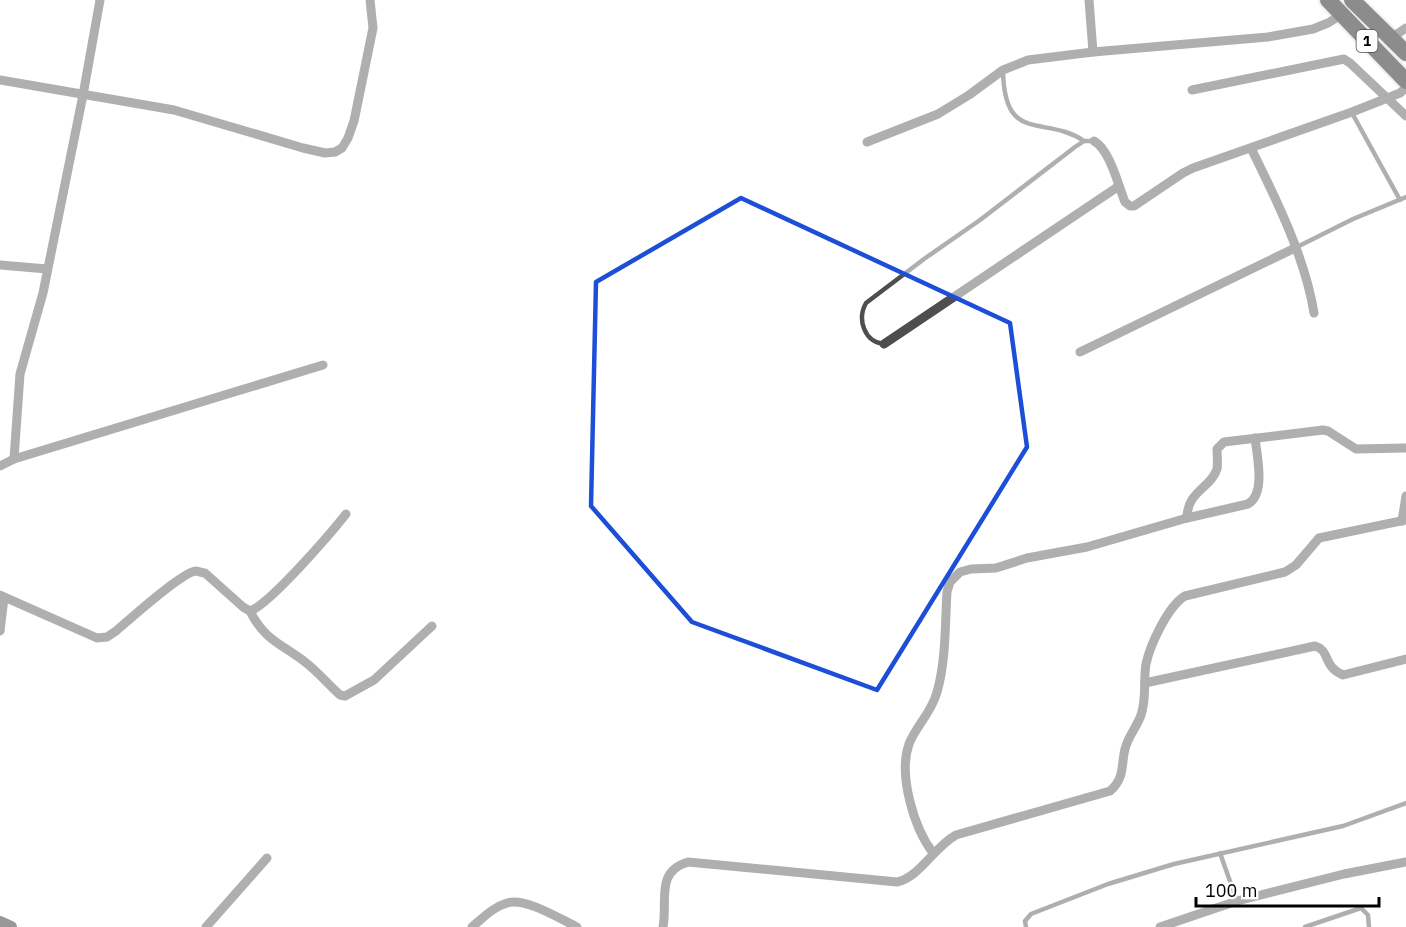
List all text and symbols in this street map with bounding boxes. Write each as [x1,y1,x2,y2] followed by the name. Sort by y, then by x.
[1356,30,1378,52] road number: 1
[1196,870,1379,908] scale bar
[1205,879,1257,902] text: 100 m

